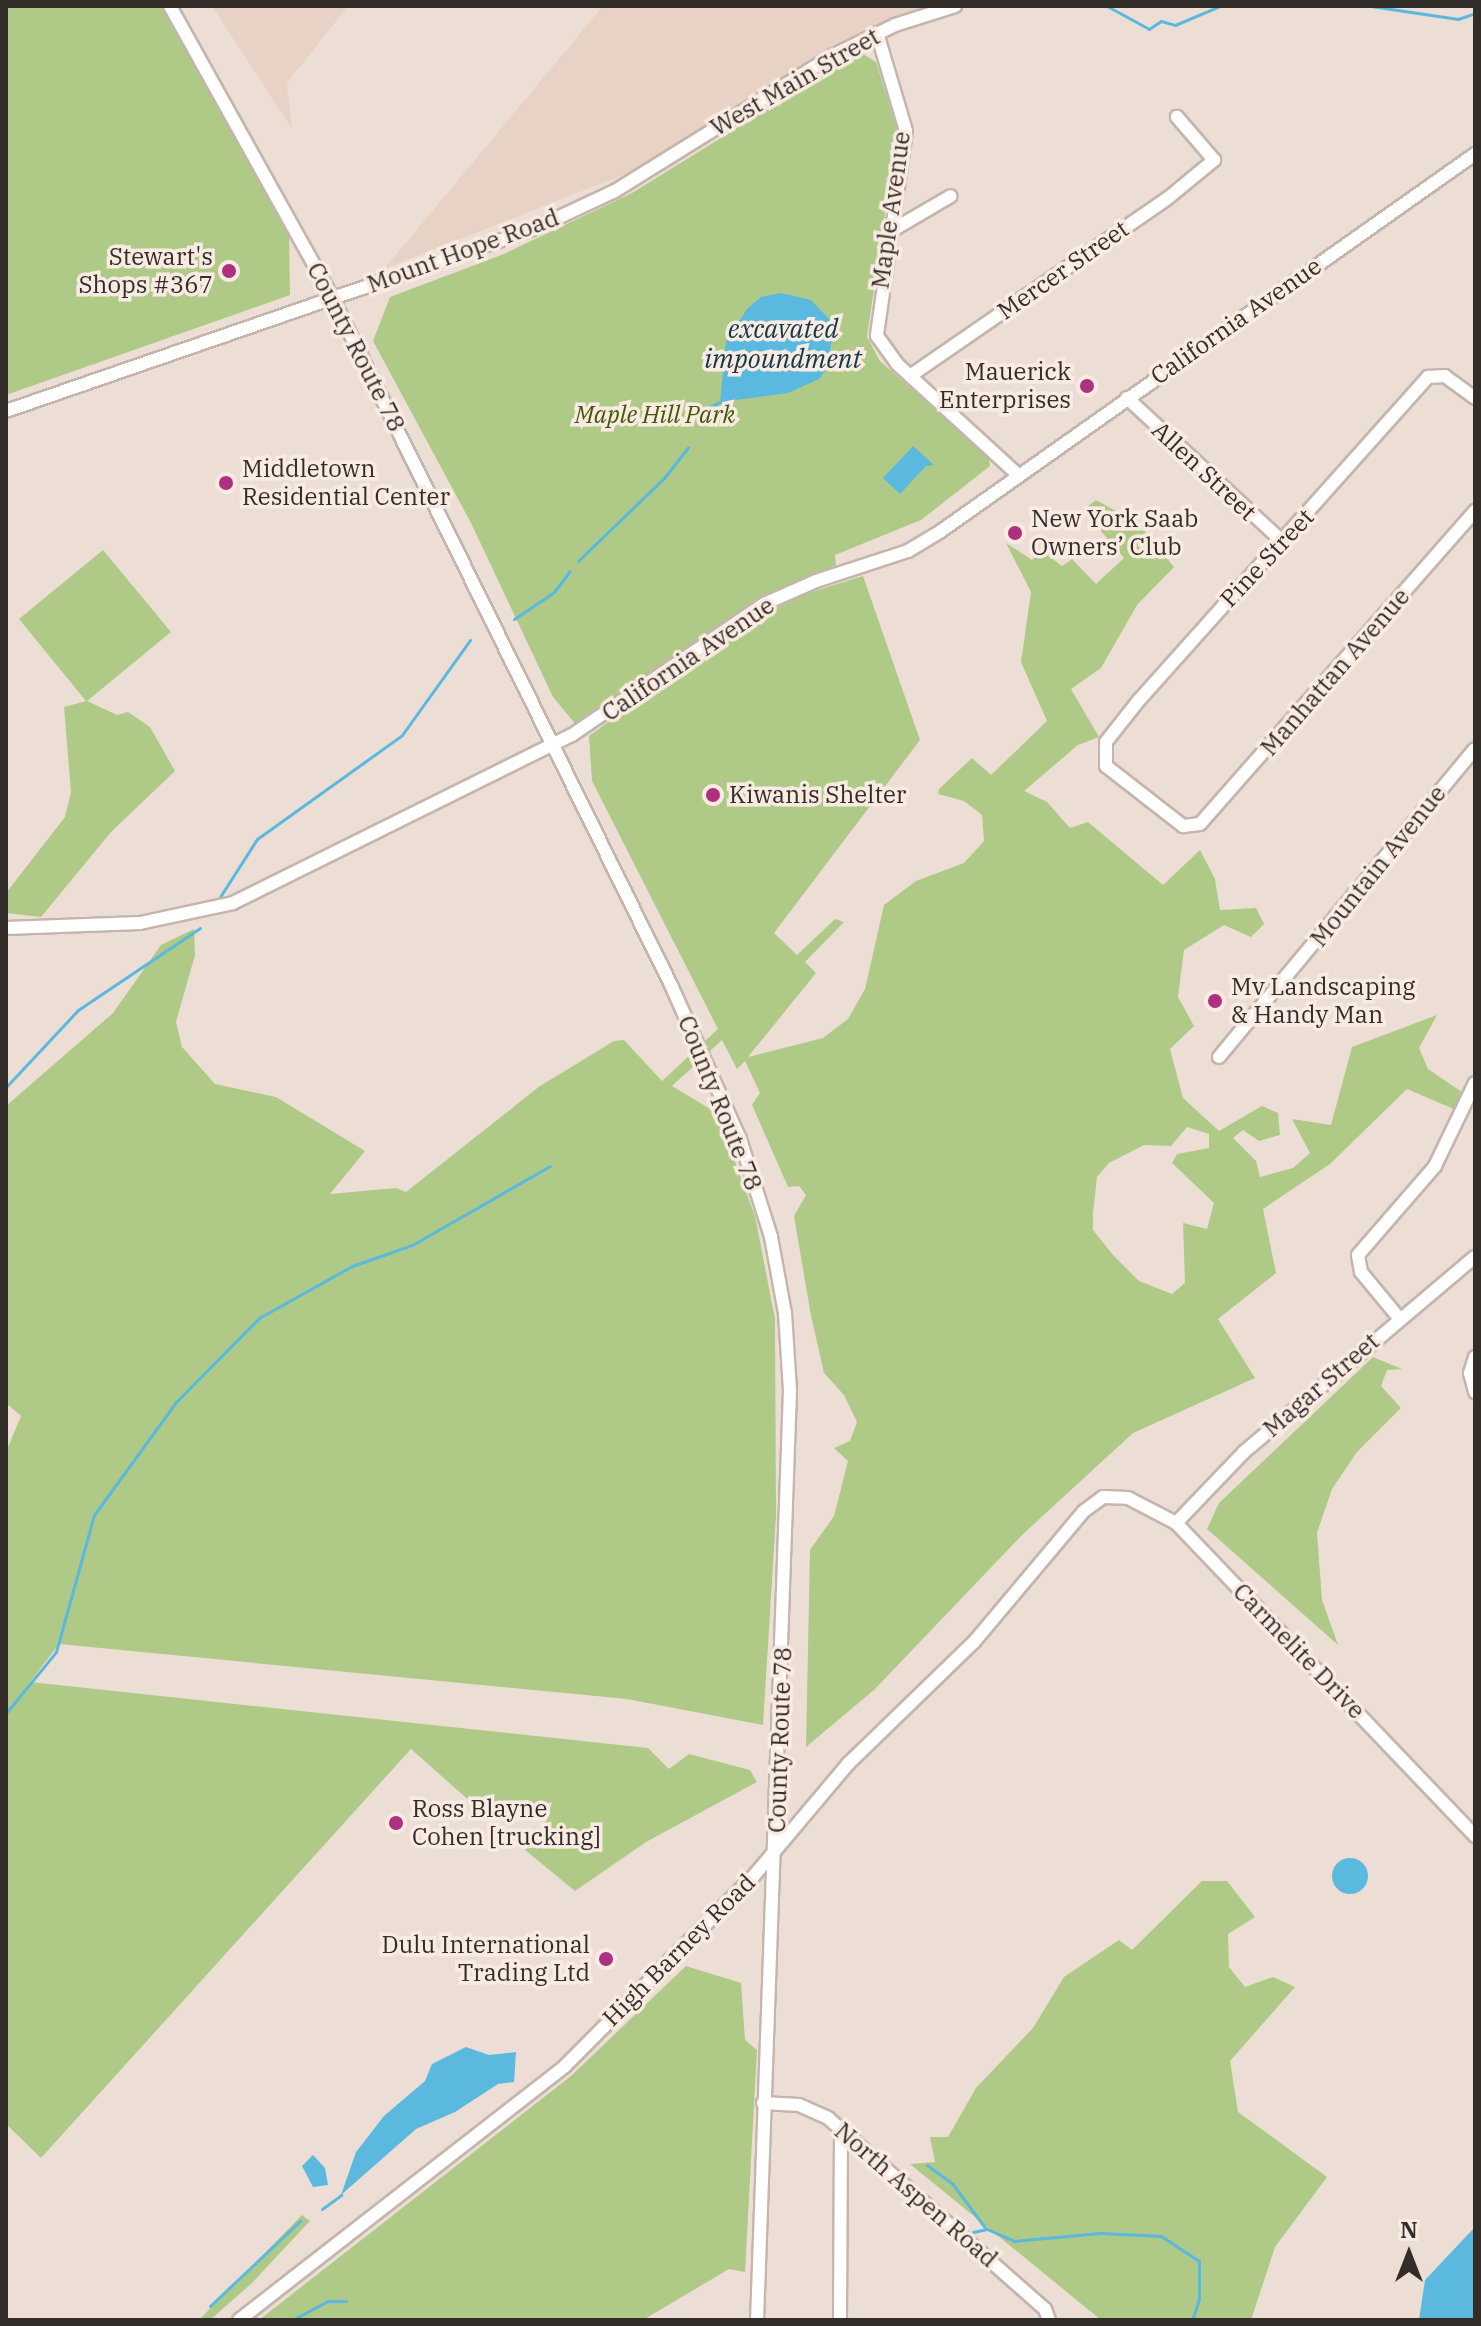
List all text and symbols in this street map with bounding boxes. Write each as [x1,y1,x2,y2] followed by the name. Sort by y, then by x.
[705,22,885,142] street label: West Main Street
[866,129,916,291] street label: Maple Avenue
[363,203,563,299] street label: Mount Hope Road
[992,214,1134,326] street label: Mercer Street
[79,243,213,299] place label: Stewart's Shops #367
[1145,251,1327,391] street label: California Avenue
[301,258,411,436] street label: County Route 78
[220,262,238,280] marker: Stewart's Shops #367
[704,313,862,374] water label: excavated impoundment
[939,358,1071,414] place label: Mauerick Enterprises
[1078,377,1096,395] marker: Mauerick Enterprises
[575,401,735,429] park label: Maple Hill Park
[1146,416,1262,526] street label: Allen Street
[242,455,450,511] place label: Middletown Residential Center
[217,474,235,492] marker: Middletown Residential Center
[1214,503,1320,613] street label: Pine Street
[1031,505,1198,561] place label: New York Saab Owners’ Club
[1006,524,1024,542] marker: New York Saab Owners’ Club
[1254,582,1416,762] street label: Manhattan Avenue
[596,591,780,727] street label: California Avenue
[1304,780,1452,952] street label: Mountain Avenue
[729,781,906,809] place label: Kiwanis Shelter
[704,786,722,804] marker: Kiwanis Shelter
[1231,973,1415,1029] place label: Mv Landscaping & Handy Man
[1206,992,1224,1010] marker: Mv Landscaping & Handy Man
[672,1011,768,1195] street label: County Route 78
[1257,1327,1385,1443] street label: Magar Street
[1227,1577,1371,1725] street label: Carmelite Drive
[762,1647,798,1833] street label: County Route 78
[412,1795,600,1851] place label: Ross Blayne Cohen [trucking]
[387,1814,405,1832] marker: Ross Blayne Cohen [trucking]
[597,1868,761,2032] street label: High Barney Road
[382,1931,590,1987] place label: Dulu International Trading Ltd
[597,1950,615,1968] marker: Dulu International Trading Ltd
[829,2117,1003,2273] street label: North Aspen Road
[1369,2214,1449,2294] north arrow
[1400,2215,1418,2244] text: N

